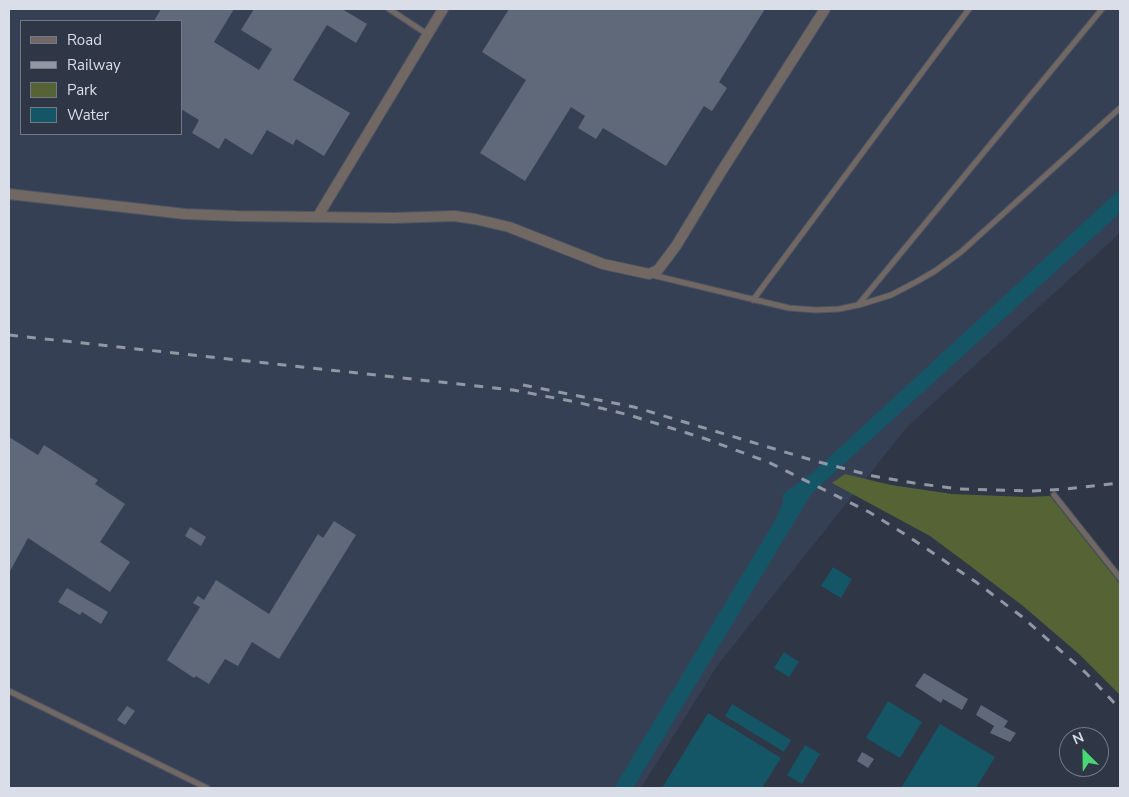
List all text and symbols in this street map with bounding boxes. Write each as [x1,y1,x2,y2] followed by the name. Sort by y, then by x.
[20,20,182,135] legend
[67,30,102,50] text: Road
[67,55,121,75] text: Railway
[67,80,97,100] text: Park
[67,105,109,125] text: Water
[1059,727,1109,777] north arrow
[1070,728,1087,749] text: N

